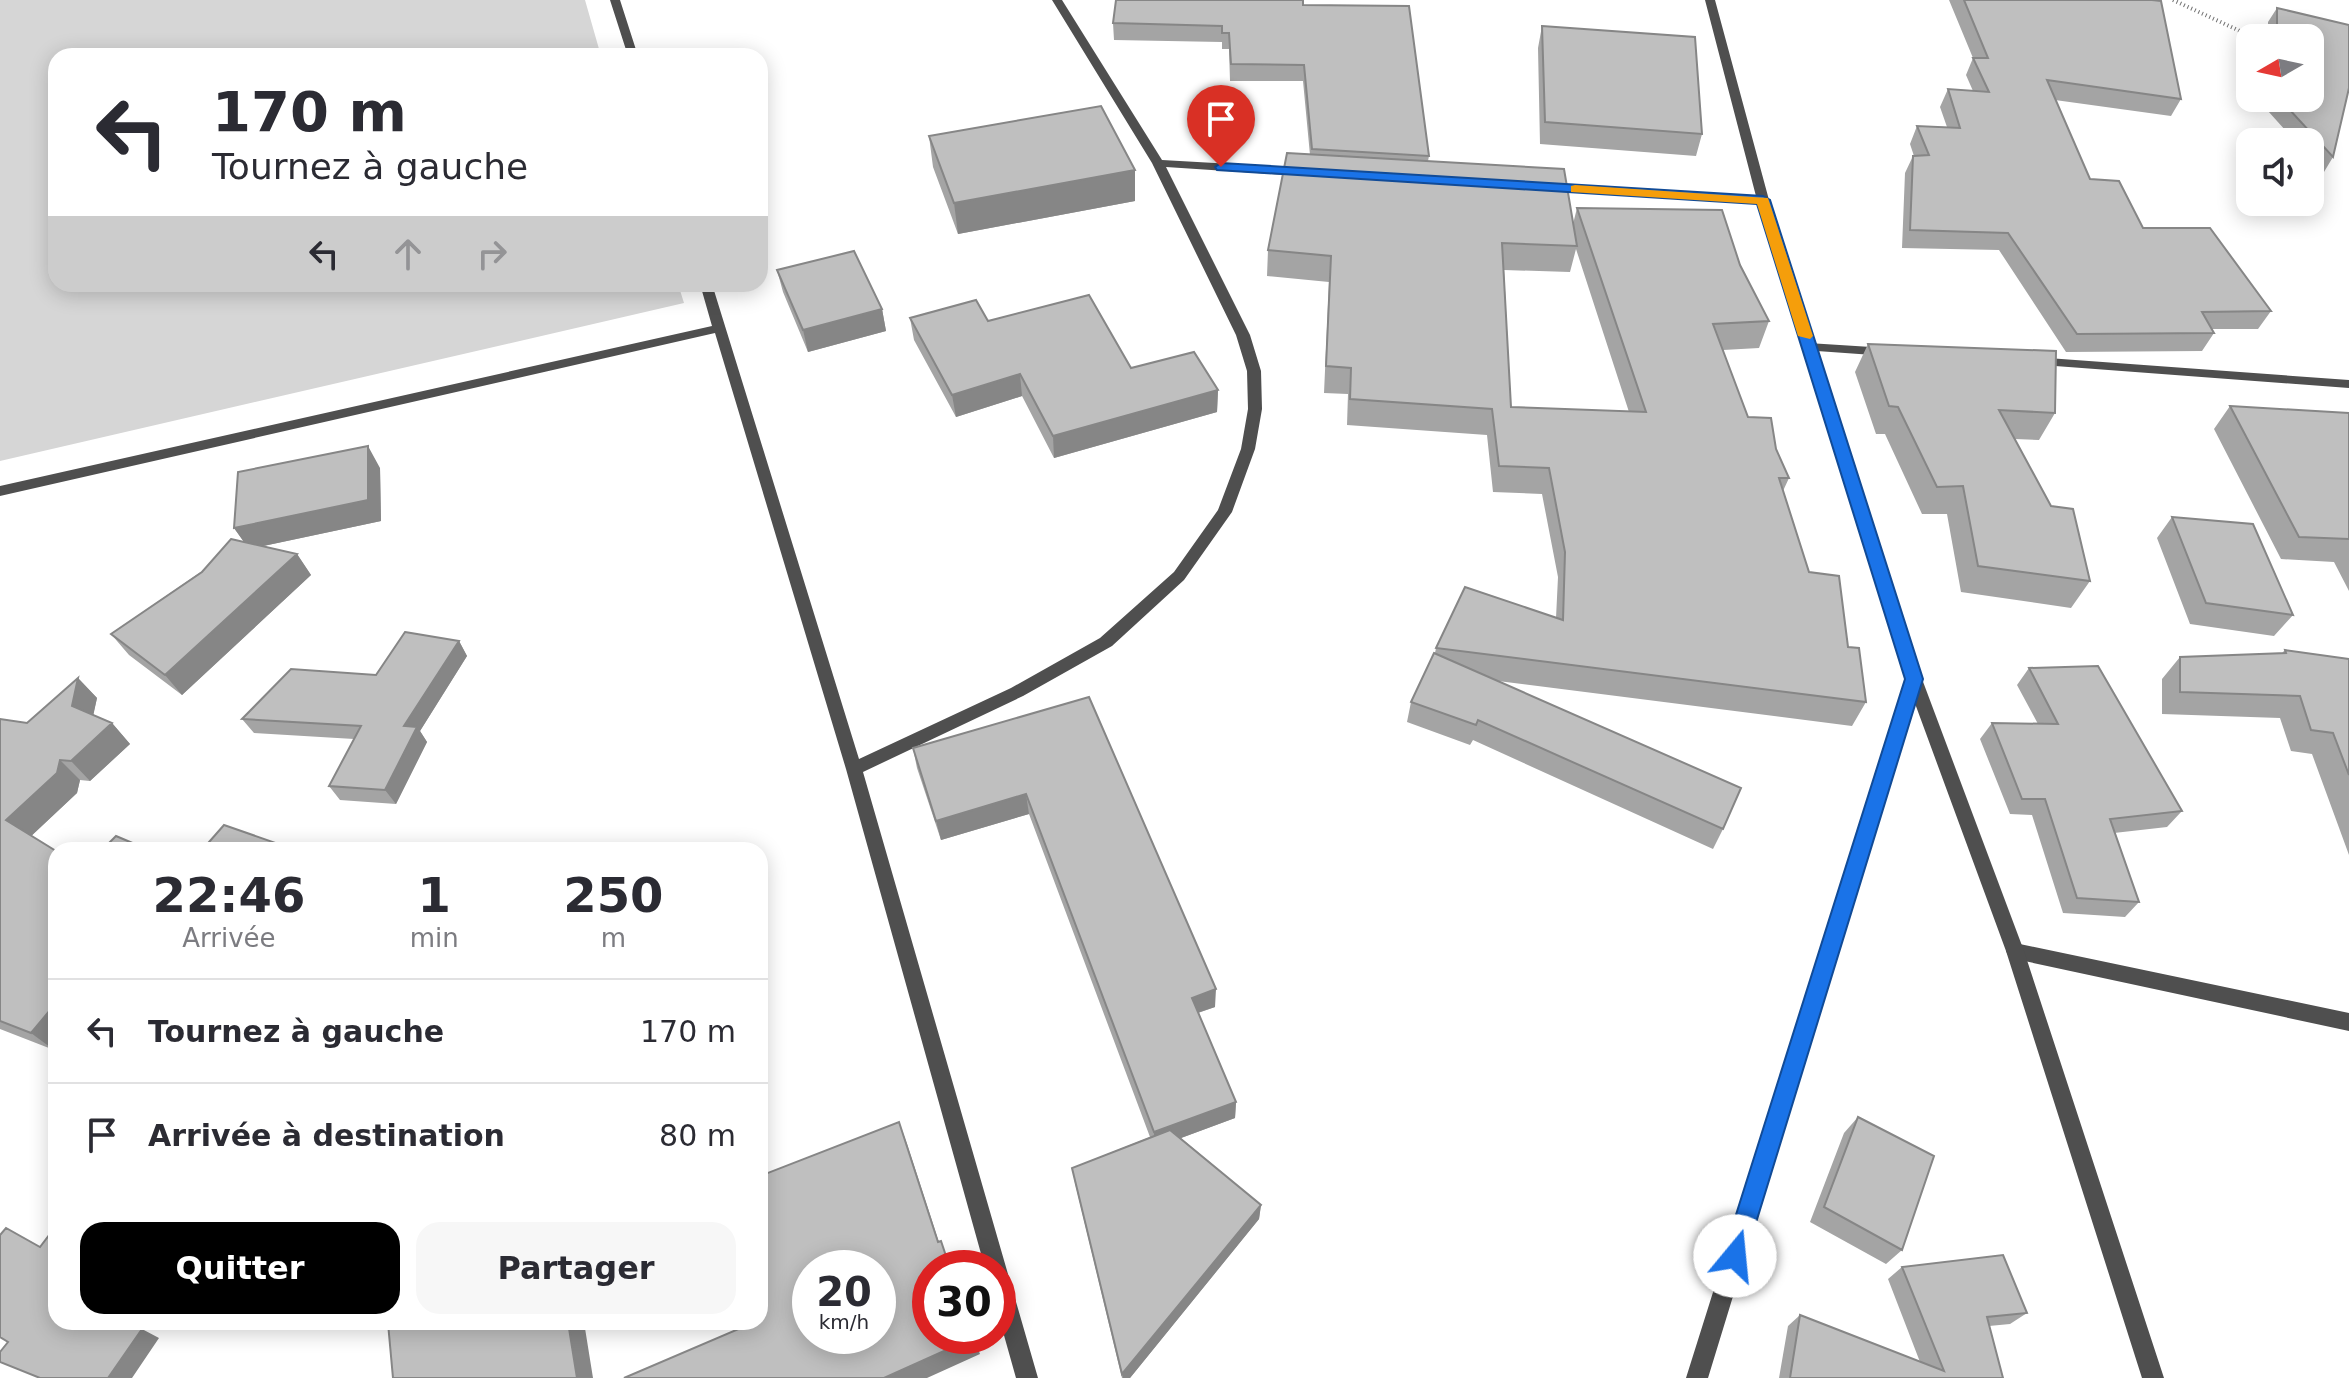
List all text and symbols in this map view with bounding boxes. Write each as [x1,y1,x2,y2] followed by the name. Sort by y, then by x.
[2236,24,2324,112] north arrow
[2236,24,2324,216] map controls
[212,79,407,144] text: 170 m
[80,80,184,184] icon: left
[1187,85,1255,167] pin
[1199,97,1243,141] icon: arrive
[2236,128,2324,216] button: sound
[212,146,528,187] text: Tournez à gauche
[302,232,346,276] icon: left
[386,232,430,276] icon: ahead
[470,232,514,276] icon: right
[152,867,305,923] text: 22:46
[418,867,451,923] text: 1
[563,867,663,923] text: 250
[182,923,276,953] text: Arrivée
[410,923,459,953] text: min
[601,923,626,953] text: m
[80,1009,124,1053] icon: left
[148,1014,444,1049] text: Tournez à gauche
[640,1014,736,1049] text: 170 m
[80,1113,124,1157] icon: arrive
[148,1118,505,1153] text: Arrivée à destination
[659,1118,736,1153] text: 80 m
[1693,1214,1777,1298] position arrow
[80,1222,400,1314] button: Quitter
[416,1222,736,1314] button: Partager
[912,1250,1016,1354] speed limit sign: 30
[816,1269,872,1315] text: 20
[819,1310,869,1334] text: km/h

